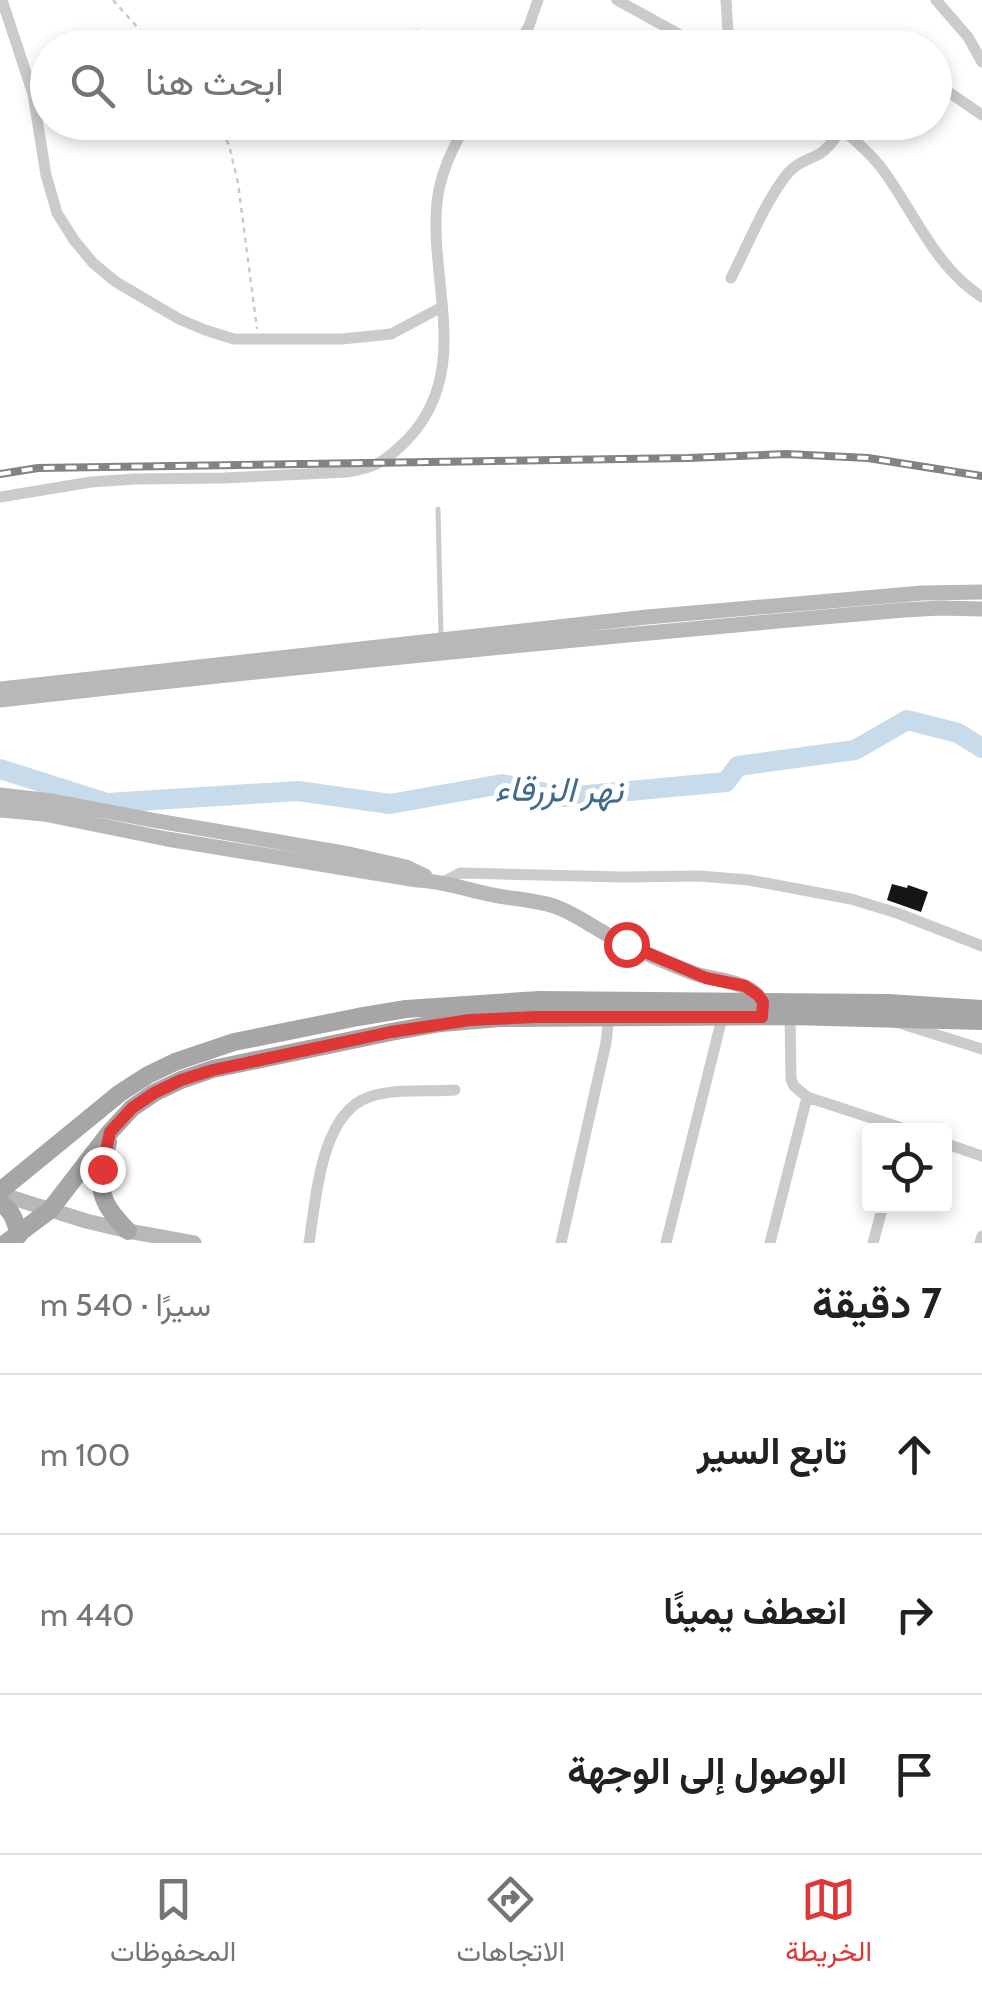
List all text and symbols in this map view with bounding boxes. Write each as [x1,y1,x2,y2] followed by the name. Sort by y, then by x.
[30,30,952,140] search box
[65,58,120,113] icon: search
[145,58,284,105] text: ابحث هنا
[495,766,625,813] water label: نهر الزرقاء
[604,922,650,968] route start
[862,1123,952,1213] map controls
[862,1123,952,1213] button: locate
[80,1147,126,1193] route end
[812,1277,942,1329] text: 7 دقيقة
[40,1285,211,1324] text: سيرًا · 540 m
[697,1427,847,1474] text: تابع السير
[887,1427,942,1482] icon: ahead
[40,1435,130,1474] text: 100 m
[663,1587,847,1634] text: انعطف يمينًا
[887,1587,942,1642] icon: right
[40,1595,135,1634] text: 440 m
[567,1747,847,1794] text: الوصول إلى الوجهة
[887,1747,942,1802] icon: arrive
[110,1872,236,1976] tab: المحفوظات
[456,1872,565,1976] tab: الاتجاهات
[785,1872,872,1976] tab: الخريطة

